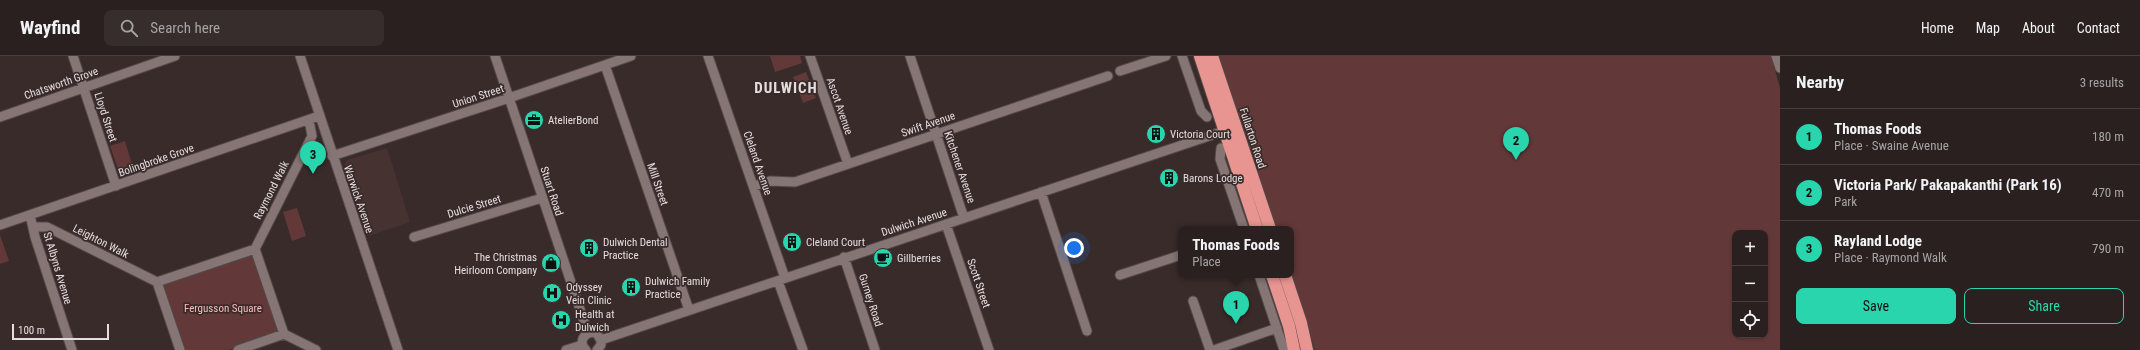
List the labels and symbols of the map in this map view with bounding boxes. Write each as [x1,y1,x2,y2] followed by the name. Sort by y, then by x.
[22,65,100,102] street label: Chatsworth Grove
[824,76,855,136] street label: Ascot Avenue
[754,79,818,97] district label: DULWICH
[451,82,505,111] street label: Union Street
[91,91,120,144] street label: Lloyd Street
[1237,106,1268,170] street label: Fullarton Road
[523,109,545,131] office icon: AtelierBond
[899,109,957,140] street label: Swift Avenue
[548,114,599,127] place label: AtelierBond
[1145,123,1167,145] building icon: Victoria Court
[1503,127,1529,160] pin: 2
[1170,128,1230,141] place label: Victoria Court
[941,129,978,205] street label: Kitchener Avenue
[741,130,775,197] street label: Cleland Avenue
[117,141,196,179] street label: Bolingbroke Grove
[300,141,326,174] pin: 3
[251,159,292,222] street label: Raymond Walk
[644,161,671,207] street label: Mill Street
[341,164,376,235] street label: Warwick Avenue
[537,165,566,217] street label: Stuart Road
[1158,167,1180,189] building icon: Barons Lodge
[1183,172,1243,185] place label: Barons Lodge
[446,192,502,221] street label: Dulcie Street
[880,206,949,239] street label: Dulwich Avenue
[71,222,131,261] street label: Leighton Walk
[40,230,75,306] street label: St Albyns Avenue
[781,231,803,253] building icon: Cleland Court
[603,236,668,262] place label: Dulwich Dental Practice
[806,236,865,249] place label: Cleland Court
[578,237,600,259] building icon: Dulwich Dental Practice
[1064,238,1084,258] your location
[872,247,894,269] cafe icon: Gillberries
[454,251,537,277] place label: The Christmas Heirloom Company
[540,252,562,274] shop icon: The Christmas Heirloom Company
[897,252,941,265] place label: Gillberries
[964,257,993,309] street label: Scott Street
[856,272,885,328] street label: Gurney Road
[645,275,710,301] place label: Dulwich Family Practice
[620,276,642,298] building icon: Dulwich Family Practice
[566,281,612,307] place label: Odyssey Vein Clinic
[541,282,563,304] hospital icon: Odyssey Vein Clinic
[1223,291,1249,324] pin: 1
[184,302,262,315] park label: Fergusson Square
[575,308,614,334] place label: Health at Dulwich
[550,309,572,331] hospital icon: Health at Dulwich
[12,322,109,341] scale bar

